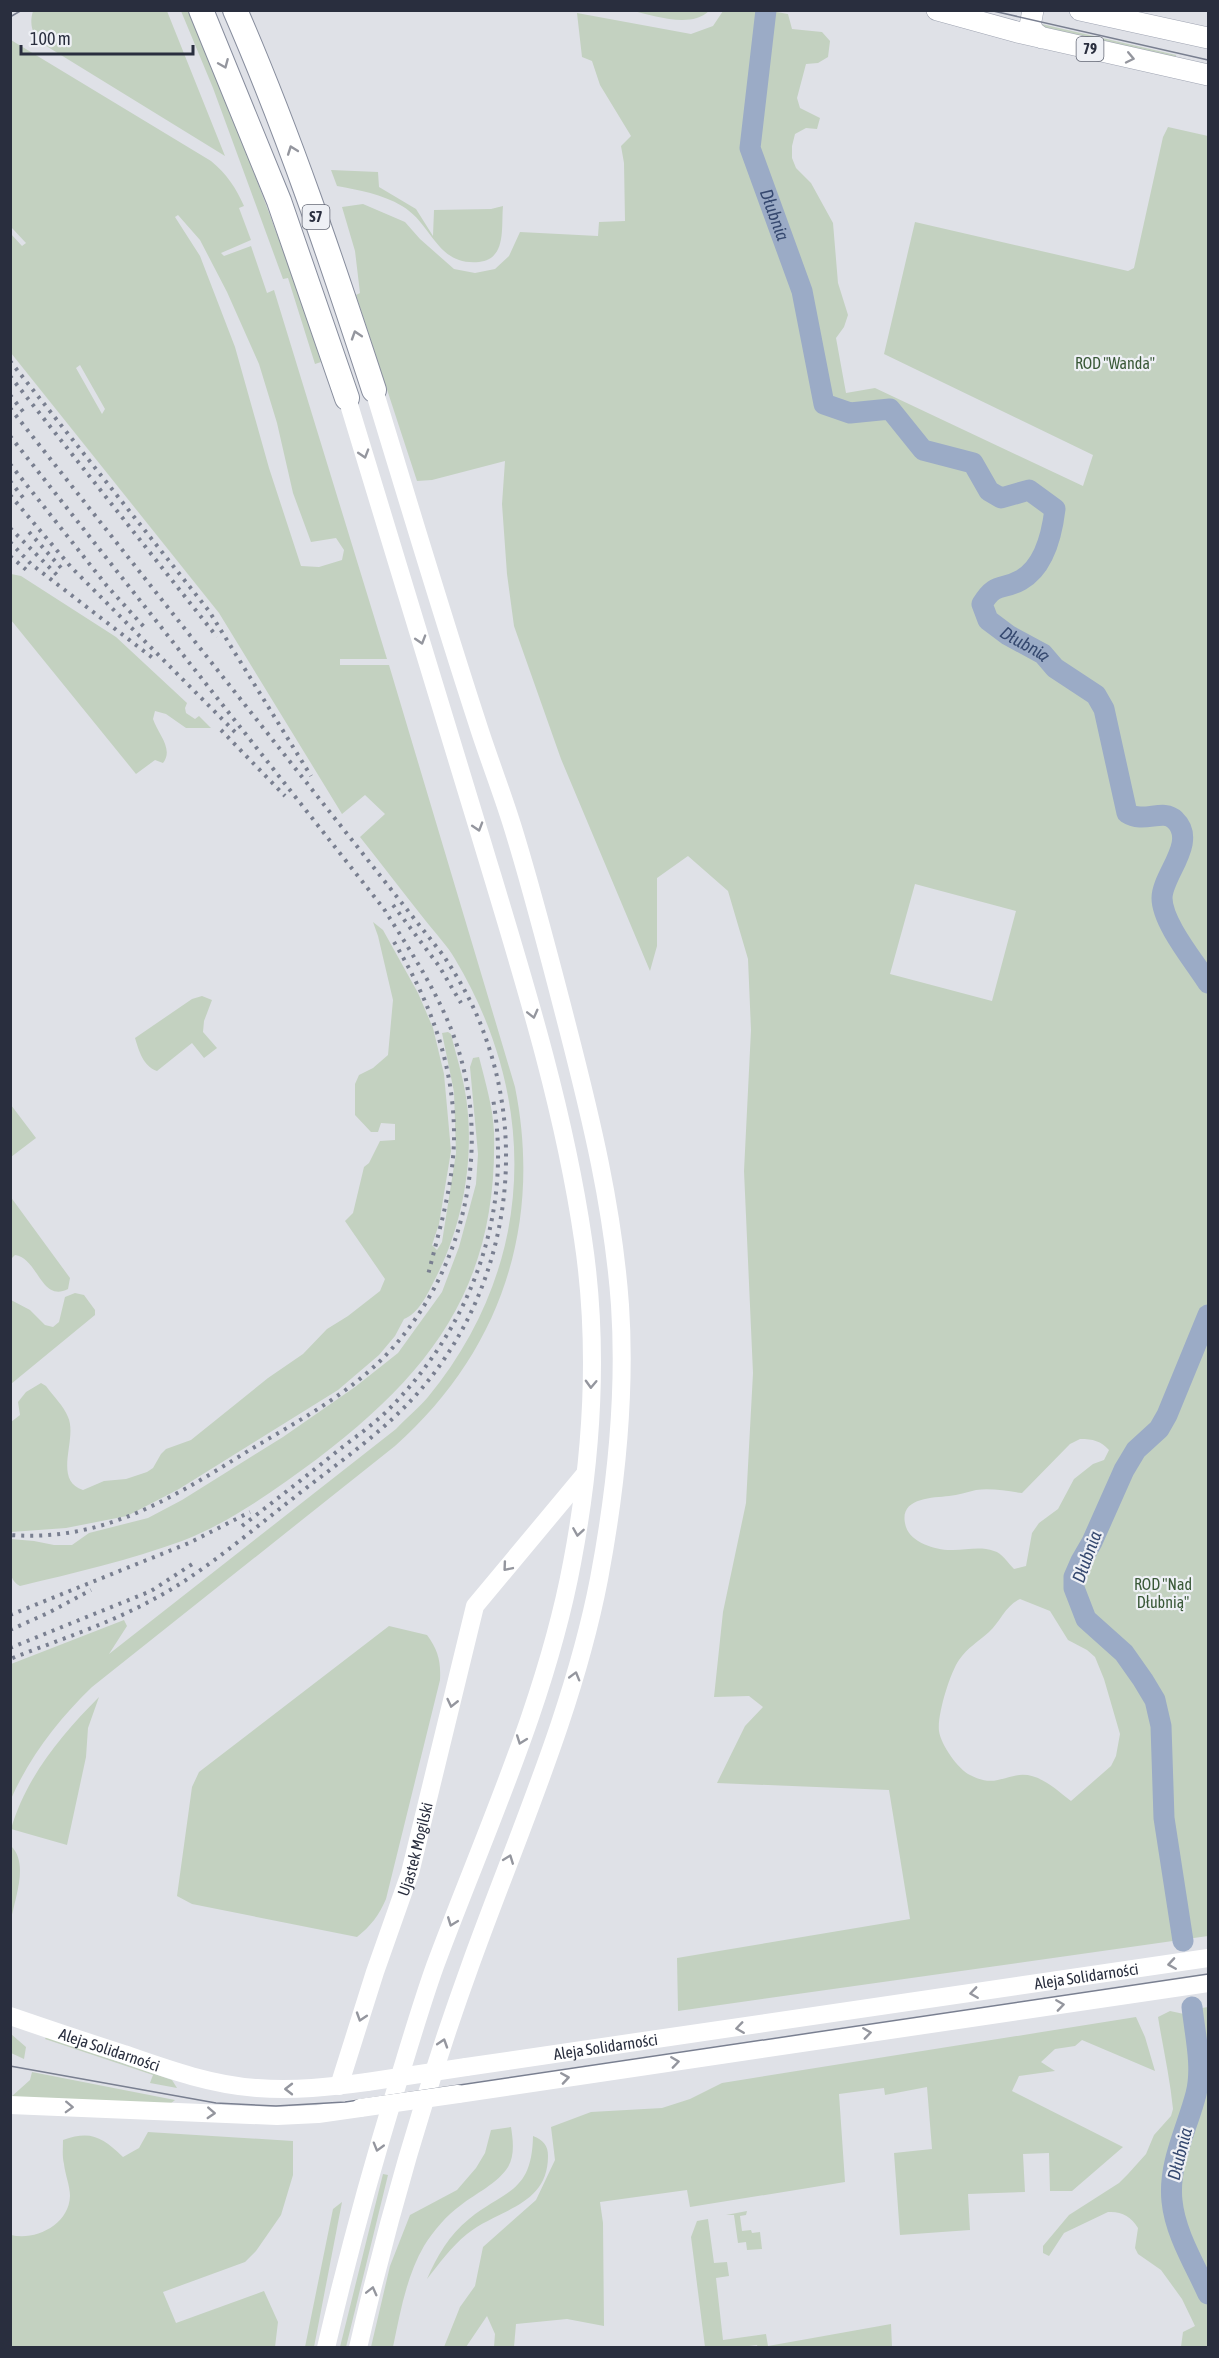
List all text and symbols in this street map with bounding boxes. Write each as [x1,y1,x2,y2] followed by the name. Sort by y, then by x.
[21,18,194,56] scale bar
[30,28,71,49] text: 100 m
[1076,37,1104,61] road number: 79
[1125,51,1135,64] one-way arrow
[217,58,229,69] one-way arrow
[287,145,300,156] one-way arrow
[756,186,794,244] water label: Dłubnia
[302,205,330,229] road number: S7
[351,330,363,341] one-way arrow
[1075,354,1155,372] park label: ROD "Wanda"
[357,448,369,459] one-way arrow
[996,622,1056,666] water label: Dłubnia
[414,634,426,645] one-way arrow
[471,821,483,832] one-way arrow
[525,1009,538,1019] one-way arrow
[584,1380,597,1389] one-way arrow
[572,1527,584,1536] one-way arrow
[1068,1528,1106,1585] water label: Dłubnia
[504,1560,515,1571] one-way arrow
[1134,1575,1192,1612] park label: ROD "Nad Dłubnią"
[568,1671,580,1682] one-way arrow
[446,1698,459,1708] one-way arrow
[516,1734,529,1745] one-way arrow
[394,1800,436,1898] street label: Ujastek Mogilski
[502,1854,515,1865] one-way arrow
[447,1916,459,1927] one-way arrow
[1168,1957,1177,1969] one-way arrow
[1033,1959,1140,1992] street label: Aleja Solidarności
[970,1987,979,1999] one-way arrow
[1056,1999,1065,2011] one-way arrow
[356,2011,368,2022] one-way arrow
[735,2021,745,2033] one-way arrow
[57,2024,162,2075] street label: Aleja Solidarności
[863,2028,872,2040] one-way arrow
[552,2030,659,2063] street label: Aleja Solidarności
[436,2038,449,2049] one-way arrow
[670,2056,679,2068] one-way arrow
[560,2072,570,2085] one-way arrow
[284,2083,293,2095] one-way arrow
[64,2101,73,2114] one-way arrow
[206,2107,215,2120] one-way arrow
[1163,2125,1196,2182] water label: Dłubnia
[373,2142,386,2152] one-way arrow
[365,2286,378,2296] one-way arrow

